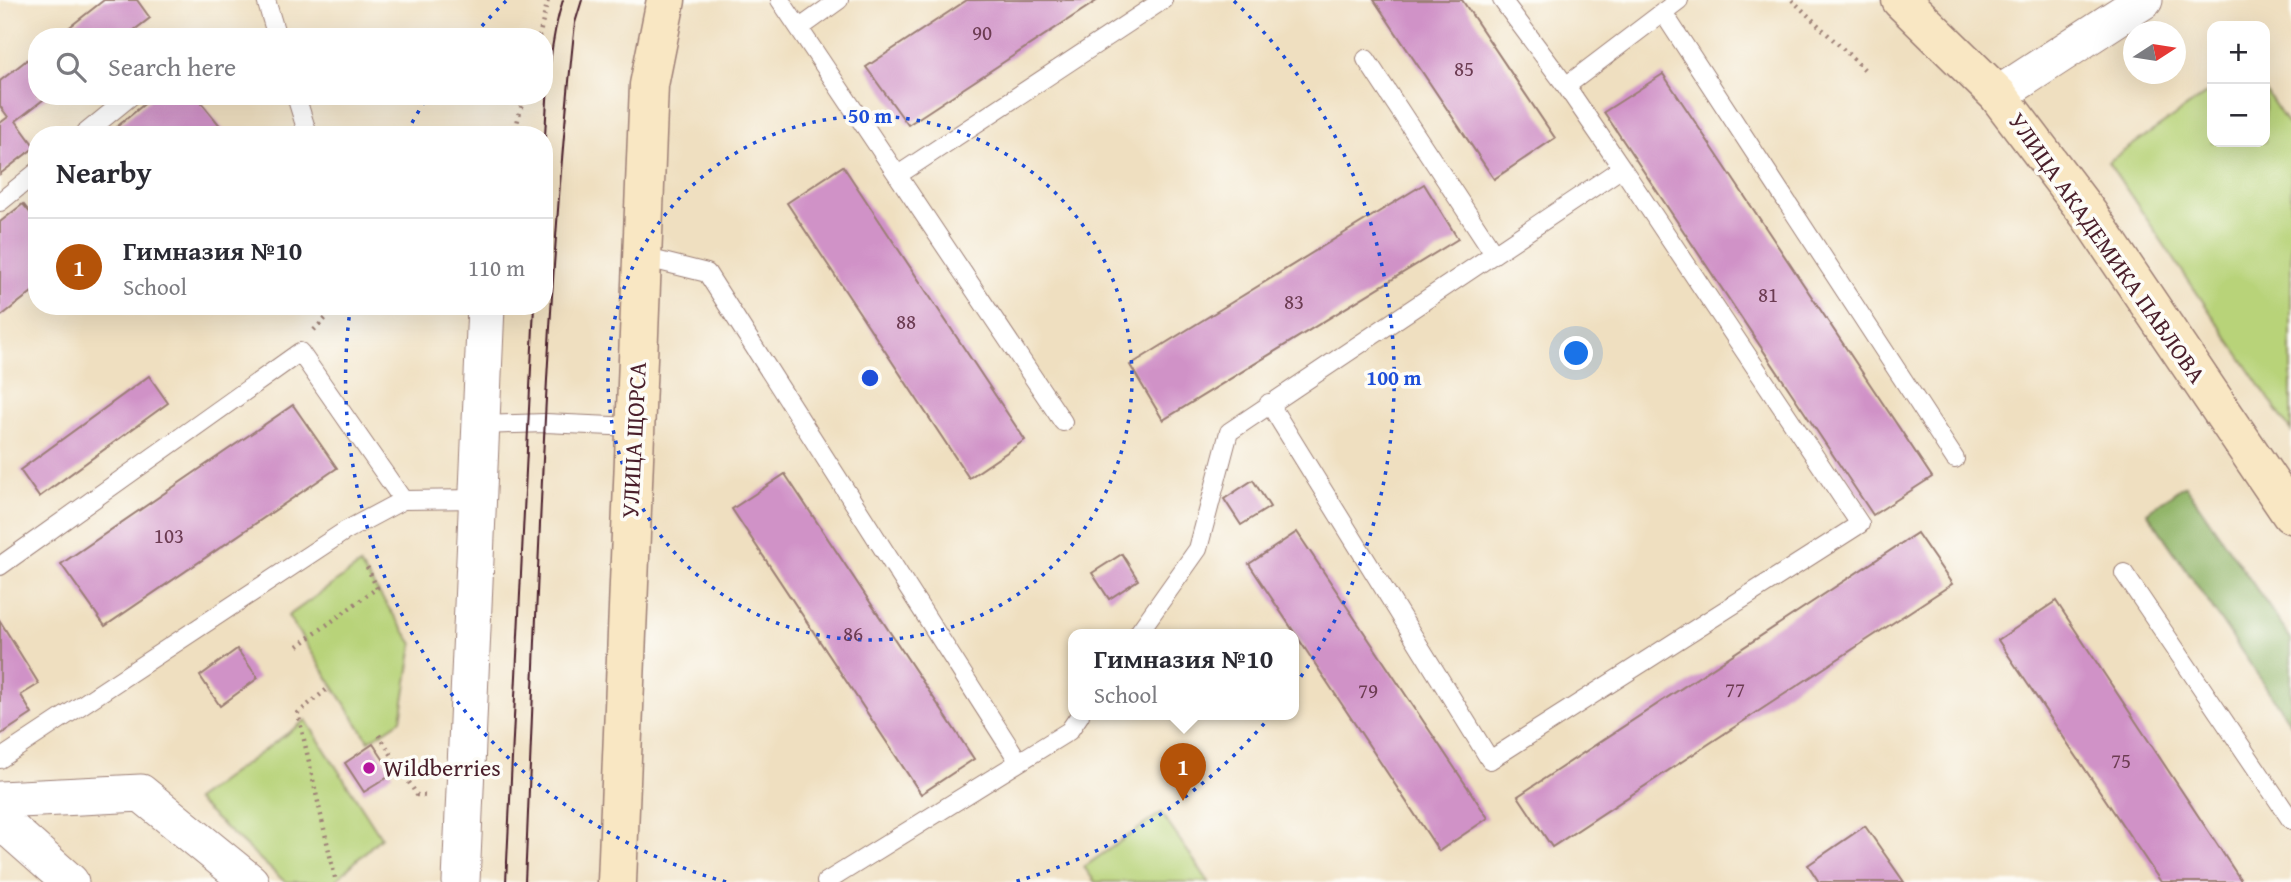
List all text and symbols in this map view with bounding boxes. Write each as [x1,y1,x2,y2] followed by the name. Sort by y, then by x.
[972,17,992,48] house number: 90
[2123,21,2186,84] north arrow
[2207,21,2270,147] map controls
[2207,21,2270,84] button: +
[28,28,553,105] search box
[108,47,236,86] text: Search here
[52,48,90,86] icon: search
[1454,53,1474,84] house number: 85
[2207,84,2270,147] button: −
[848,100,892,131] text: 50 m
[2000,105,2215,391] street label: УЛИЦА АКАДЕМИКА ПАВЛОВА
[56,150,152,194] text: Nearby
[123,231,302,270] text: Гимназия №10
[73,251,85,284] text: 1
[468,251,525,284] text: 110 m
[123,270,187,303] text: School
[1758,279,1778,310] house number: 81
[1284,286,1304,317] house number: 83
[896,306,916,337] house number: 88
[1559,336,1593,370] your location
[612,360,655,519] street label: УЛИЦА ЩОРСА
[1366,362,1422,393] text: 100 m
[858,366,882,390] centre of rings
[154,520,184,551] house number: 103
[843,618,863,649] house number: 86
[1068,629,1299,720] popup
[1094,639,1273,678] text: Гимназия №10
[1725,674,1745,705] house number: 77
[1358,675,1378,706] house number: 79
[1094,678,1158,711] text: School
[1160,743,1206,801] pin: 1
[2111,745,2131,776] house number: 75
[383,750,501,785] place label: Wildberries
[361,760,377,776] marker: Wildberries

